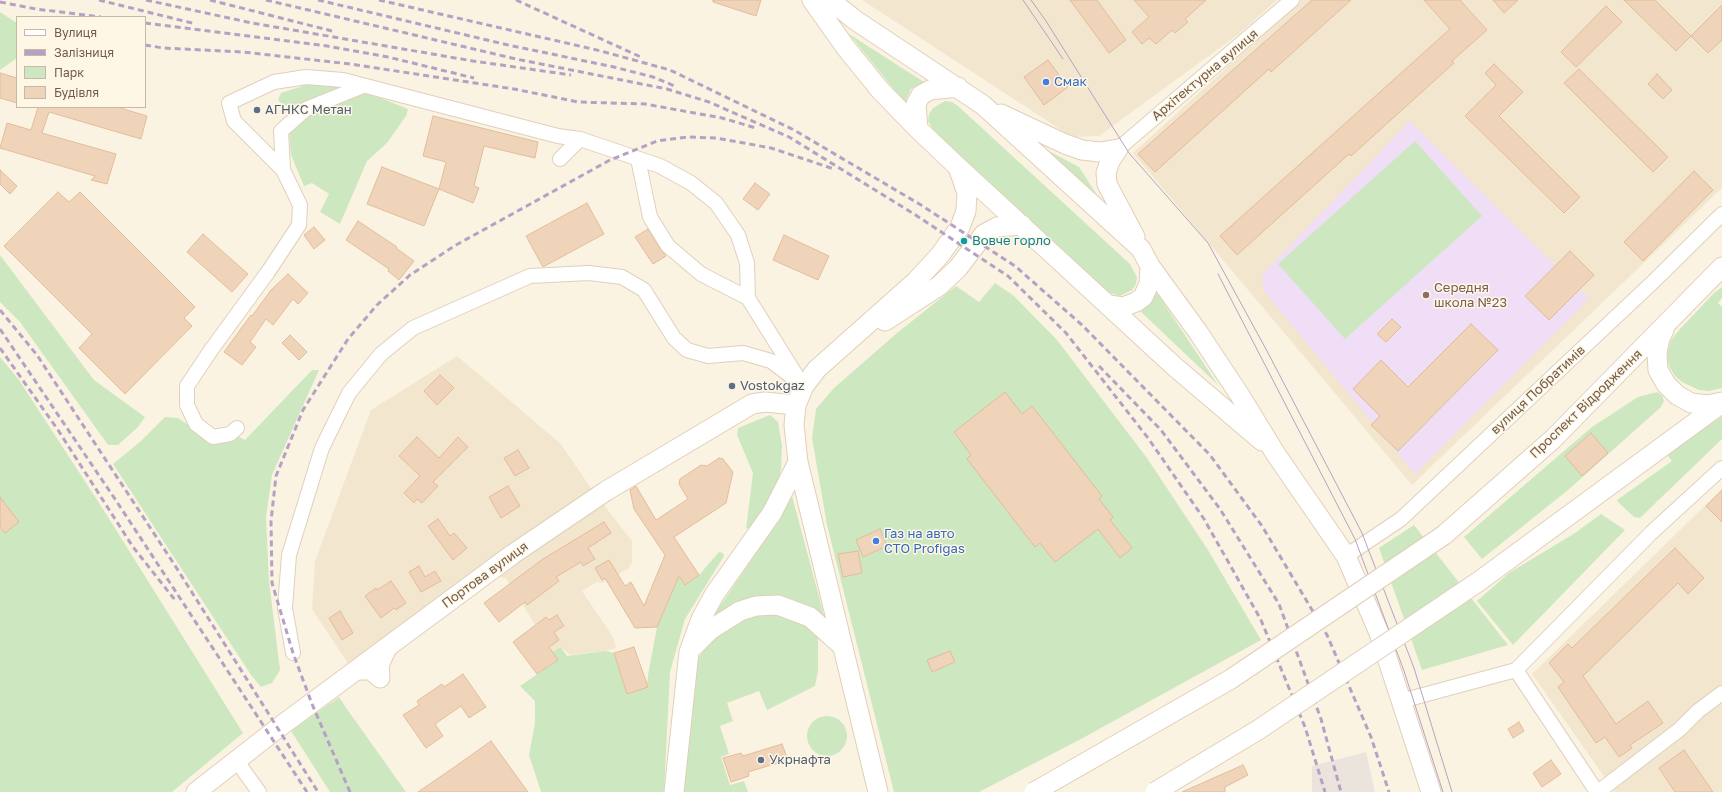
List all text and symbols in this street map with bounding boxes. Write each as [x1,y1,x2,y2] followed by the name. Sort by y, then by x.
[16,16,146,108] legend
[54,25,97,40] text: Вулиця
[1149,26,1261,124] street label: Архітектурна вулиця
[54,45,114,60] text: Залізниця
[54,65,84,80] text: Парк
[1054,74,1087,90] place label: Смак
[1041,77,1051,87] marker: Смак
[54,85,99,100] text: Будівля
[265,102,352,118] place label: АГНКС Метан
[252,105,262,115] marker: АГНКС Метан
[972,233,1051,249] place label: Вовче горло
[959,236,969,246] marker: Вовче горло
[1434,280,1507,311] place label: Середня школа №23
[1421,290,1431,300] marker: Середня школа №23
[1488,342,1588,438] street label: вулиця Побратимів
[1527,346,1645,462] street label: Проспект Відродження
[740,378,805,394] place label: Vostokgaz
[727,381,737,391] marker: Vostokgaz
[884,526,965,557] place label: Газ на авто СТО Profigas
[871,536,881,546] marker: Газ на авто СТО Profigas
[439,539,531,611] street label: Портова вулиця
[769,752,831,768] place label: Укрнафта
[756,755,766,765] marker: Укрнафта

